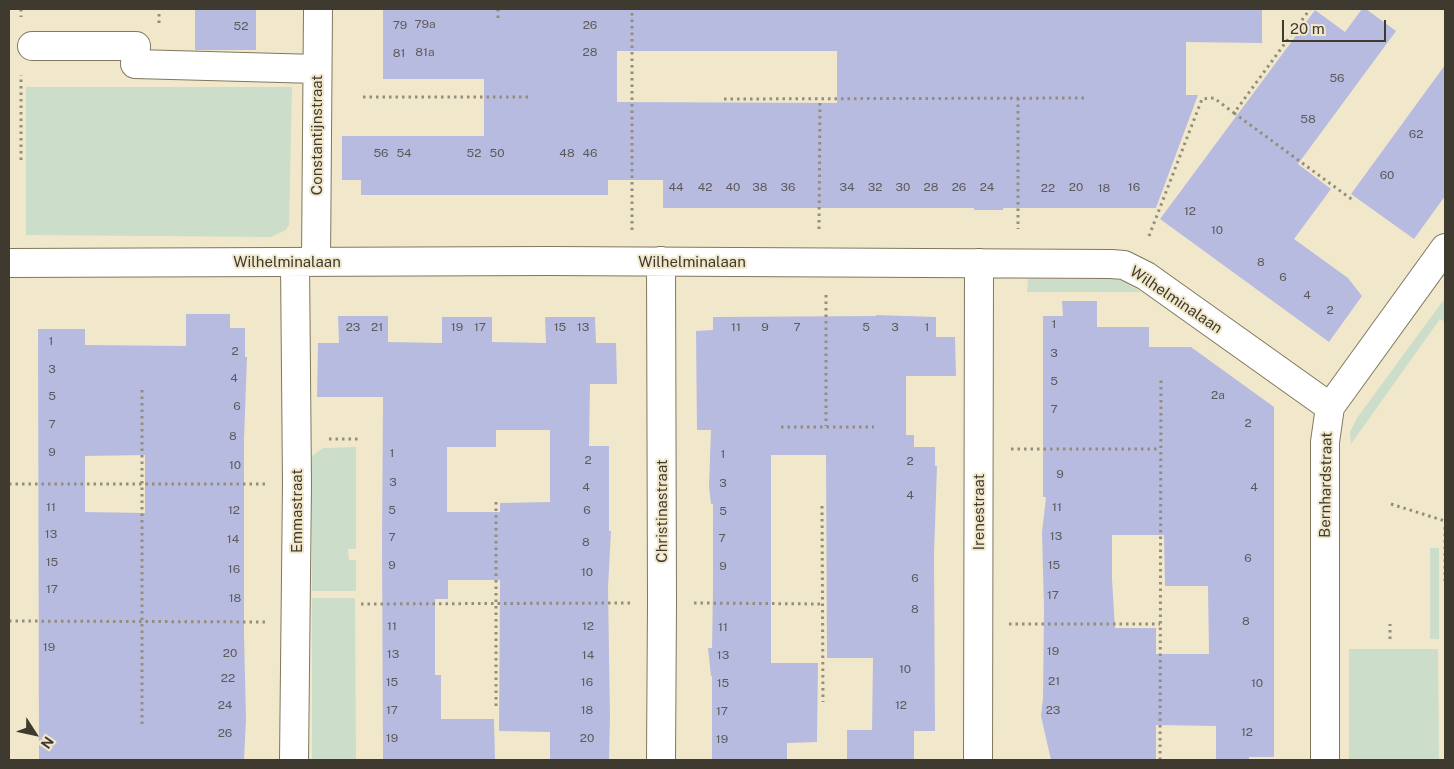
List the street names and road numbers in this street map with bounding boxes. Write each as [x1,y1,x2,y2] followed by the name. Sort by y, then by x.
[308,75,326,195] street label: Constantijnstraat
[233,253,341,271] street label: Wilhelminalaan
[638,253,746,271] street label: Wilhelminalaan
[1126,262,1226,338] street label: Wilhelminalaan
[1316,432,1336,538] street label: Bernhardstraat
[653,459,671,563] street label: Christinastraat
[288,469,306,553] street label: Emmastraat
[970,474,988,550] street label: Irenestraat

